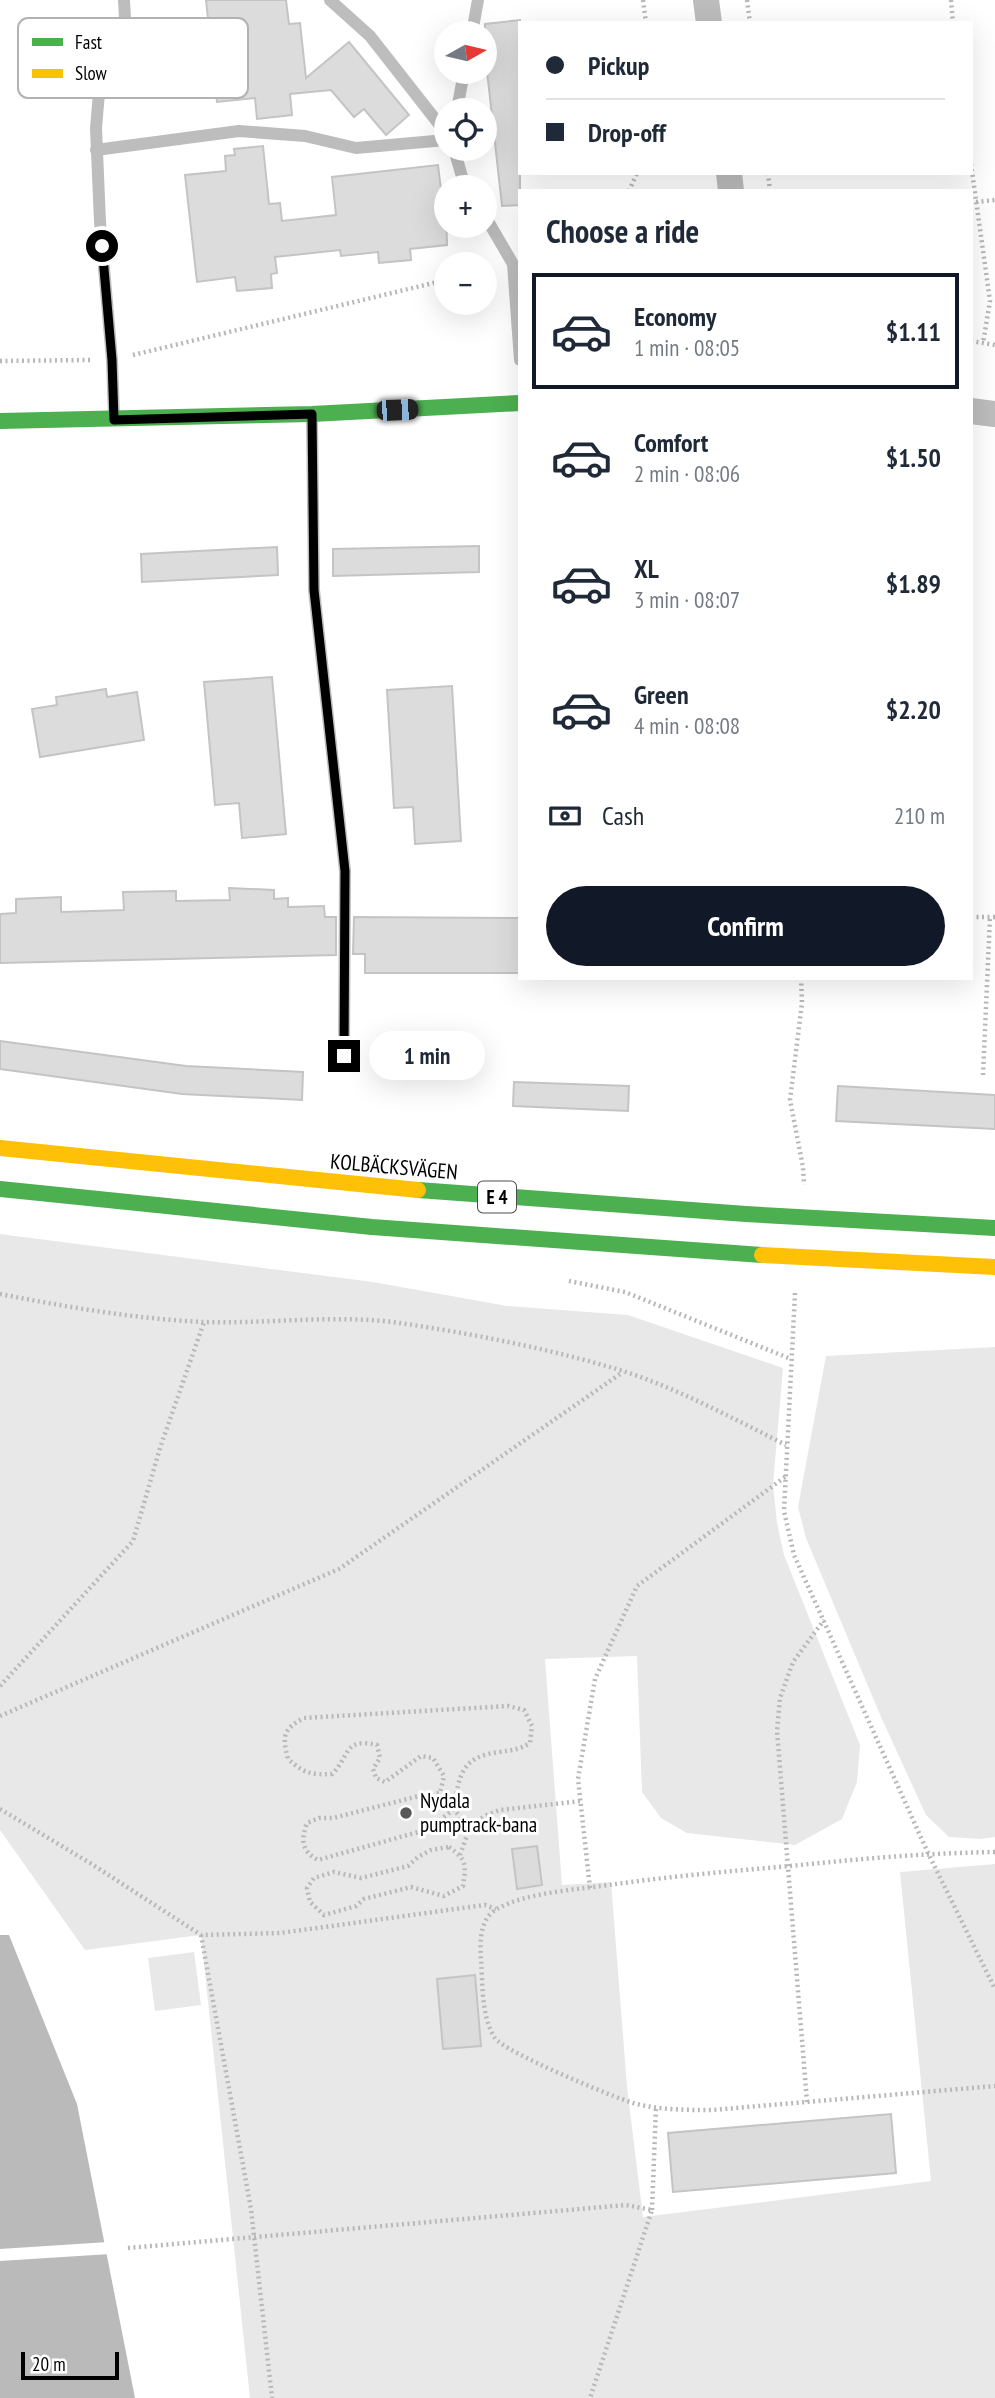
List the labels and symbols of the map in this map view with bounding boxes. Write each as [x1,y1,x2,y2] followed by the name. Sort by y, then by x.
[18,18,248,98] legend
[434,21,497,84] north arrow
[75,30,103,54] text: Fast
[75,61,108,85] text: Slow
[86,230,118,262] route start
[376,399,419,421] car
[368,1032,484,1080] callout: 1 min
[328,1040,360,1072] route end
[329,1147,459,1186] street label: KOLBÄCKSVÄGEN
[478,1182,516,1212] road number: E 4
[420,1787,537,1838] place label: Nydala pumptrack-bana
[398,1805,414,1821] marker: Nydala pumptrack-bana
[21,2349,119,2381] scale bar

